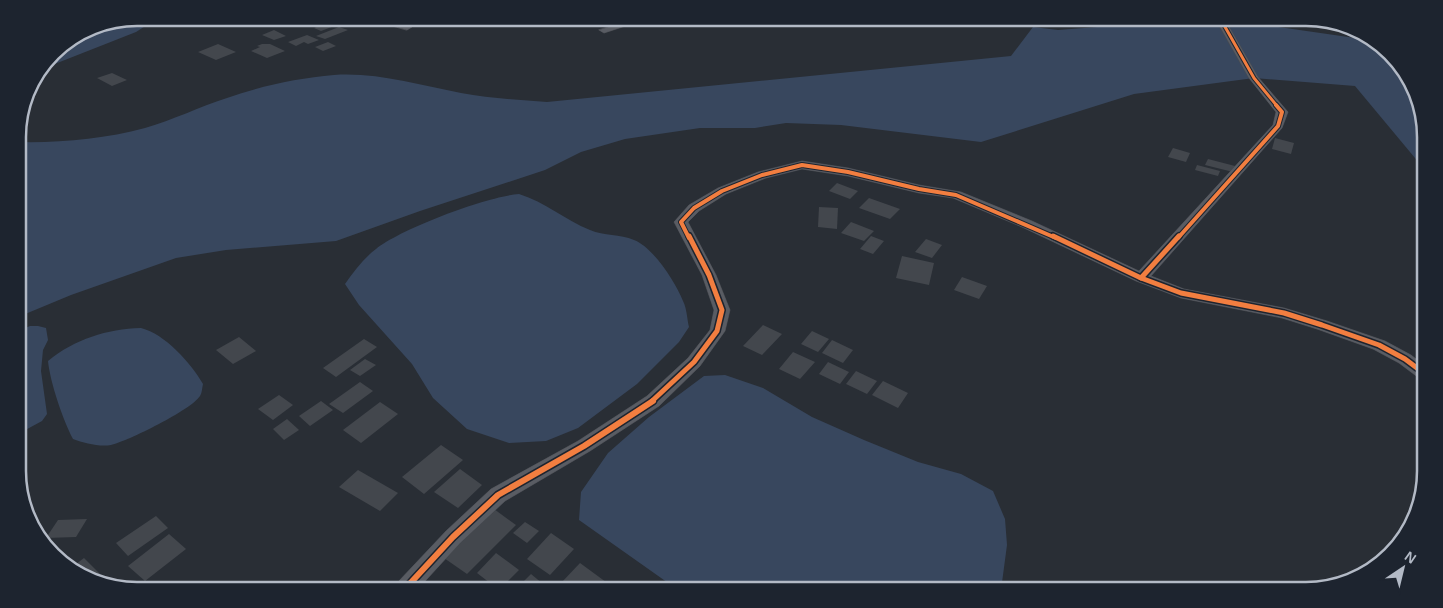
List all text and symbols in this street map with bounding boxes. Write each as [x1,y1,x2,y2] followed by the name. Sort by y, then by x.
[1378,543,1428,593] north arrow
[1402,548,1419,567] text: N

